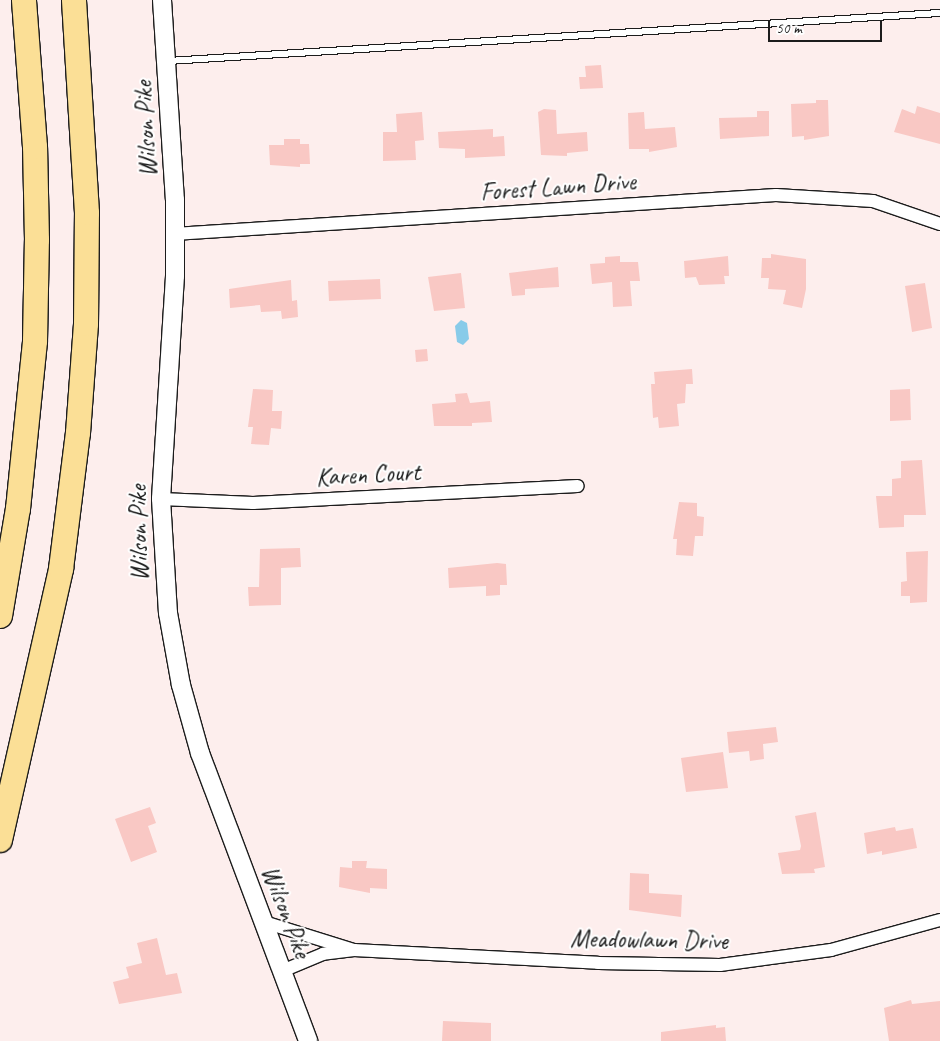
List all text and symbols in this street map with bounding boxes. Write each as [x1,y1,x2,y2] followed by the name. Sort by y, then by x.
[770,10,884,42] scale bar
[776,19,802,38] text: 50 m
[129,80,163,178] street label: Wilson Pike
[479,167,637,207] street label: Forest Lawn Drive
[315,457,421,493] street label: Karen Court
[123,485,155,581] street label: Wilson Pike
[255,862,317,962] street label: Wilson Pike
[570,924,728,956] street label: Meadowlawn Drive

